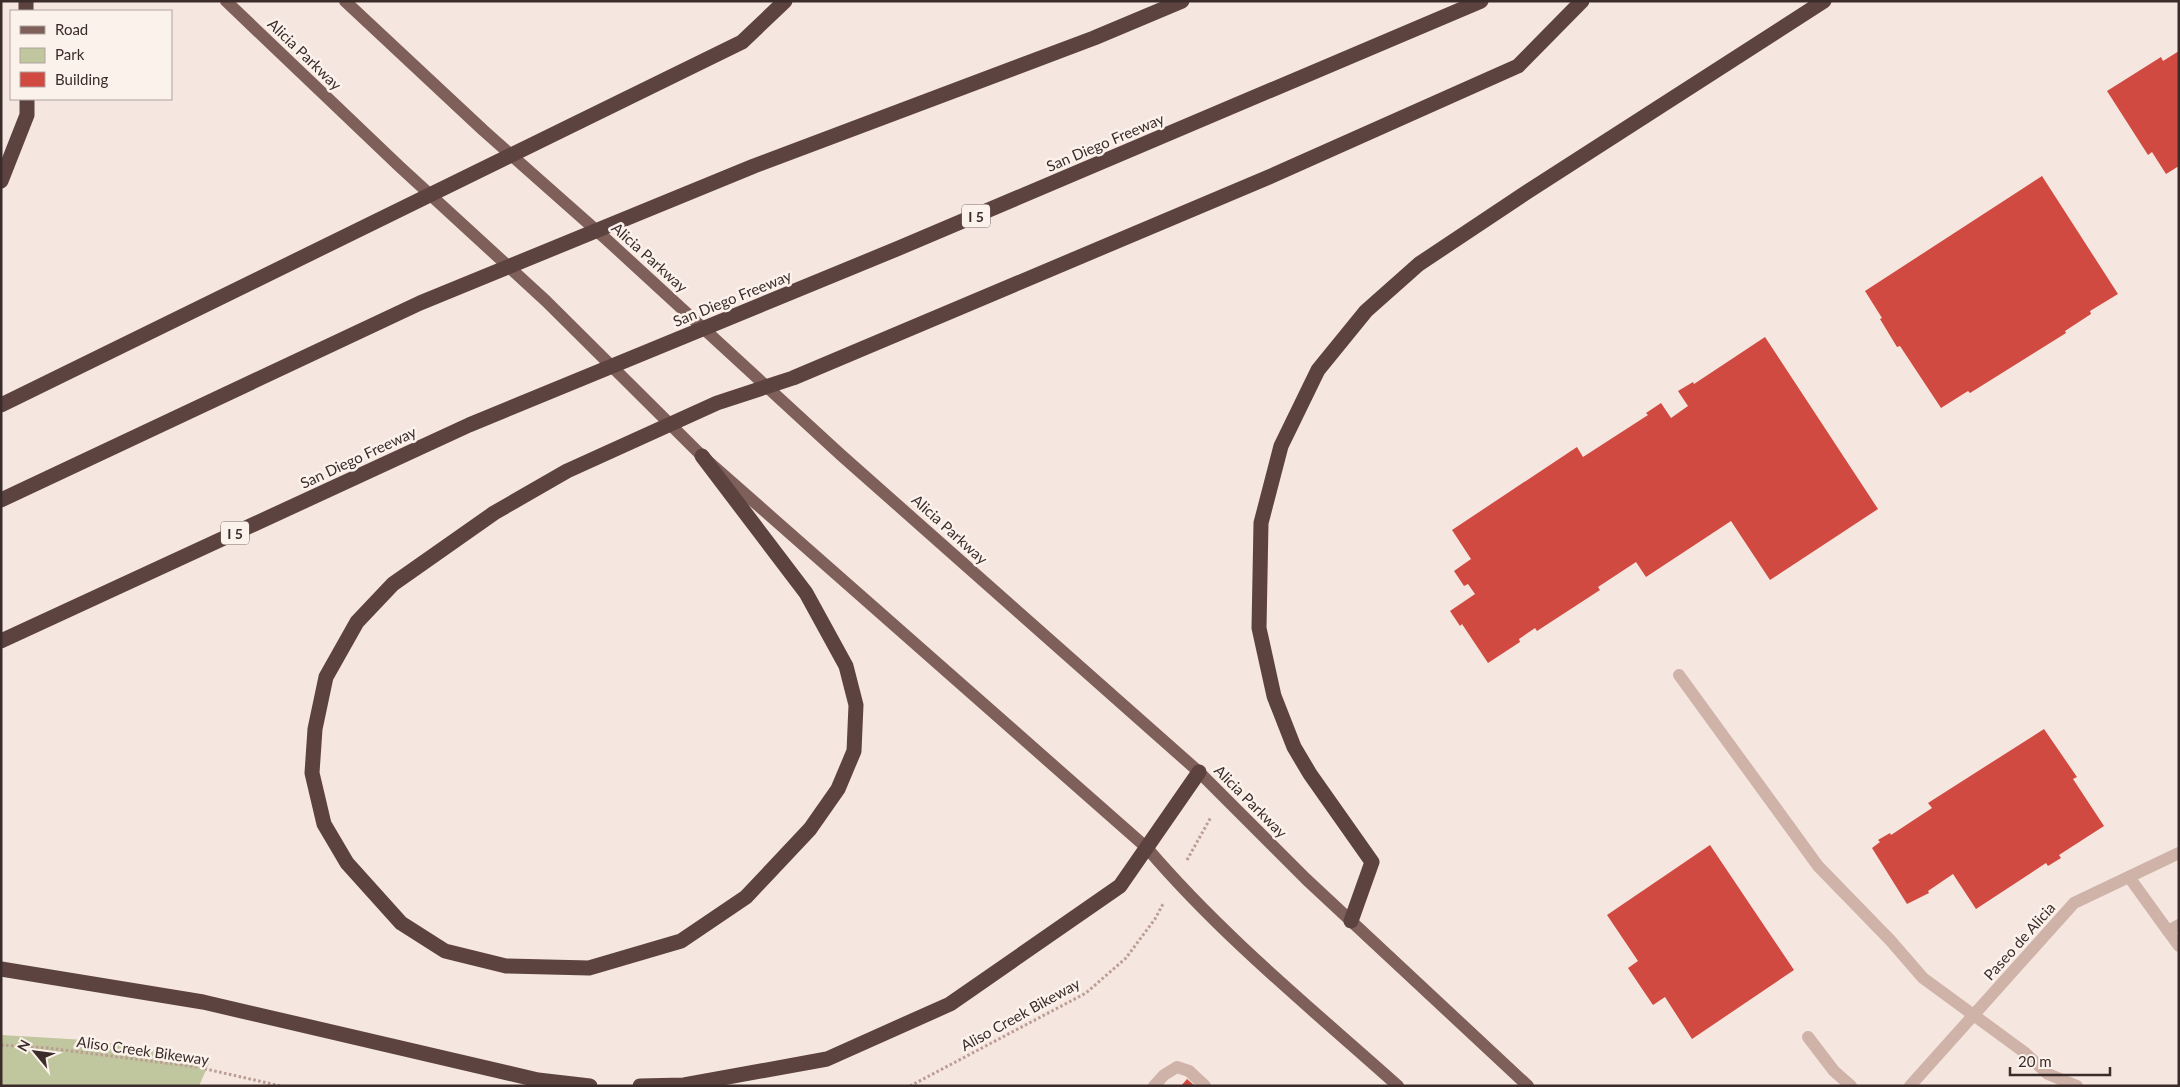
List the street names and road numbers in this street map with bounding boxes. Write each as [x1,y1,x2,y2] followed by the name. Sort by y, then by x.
[264,14,346,94] street label: Alicia Parkway
[1044,109,1167,175] street label: San Diego Freeway
[962,205,990,228] road number: I 5
[609,218,692,296] street label: Alicia Parkway
[670,266,794,330] street label: San Diego Freeway
[297,422,419,492] street label: San Diego Freeway
[909,490,992,568] street label: Alicia Parkway
[221,522,249,544] road number: I 5
[1211,761,1291,841] street label: Alicia Parkway
[1979,899,2059,983] street label: Paseo de Alicia
[957,974,1083,1054] street label: Aliso Creek Bikeway
[76,1032,211,1068] street label: Aliso Creek Bikeway

